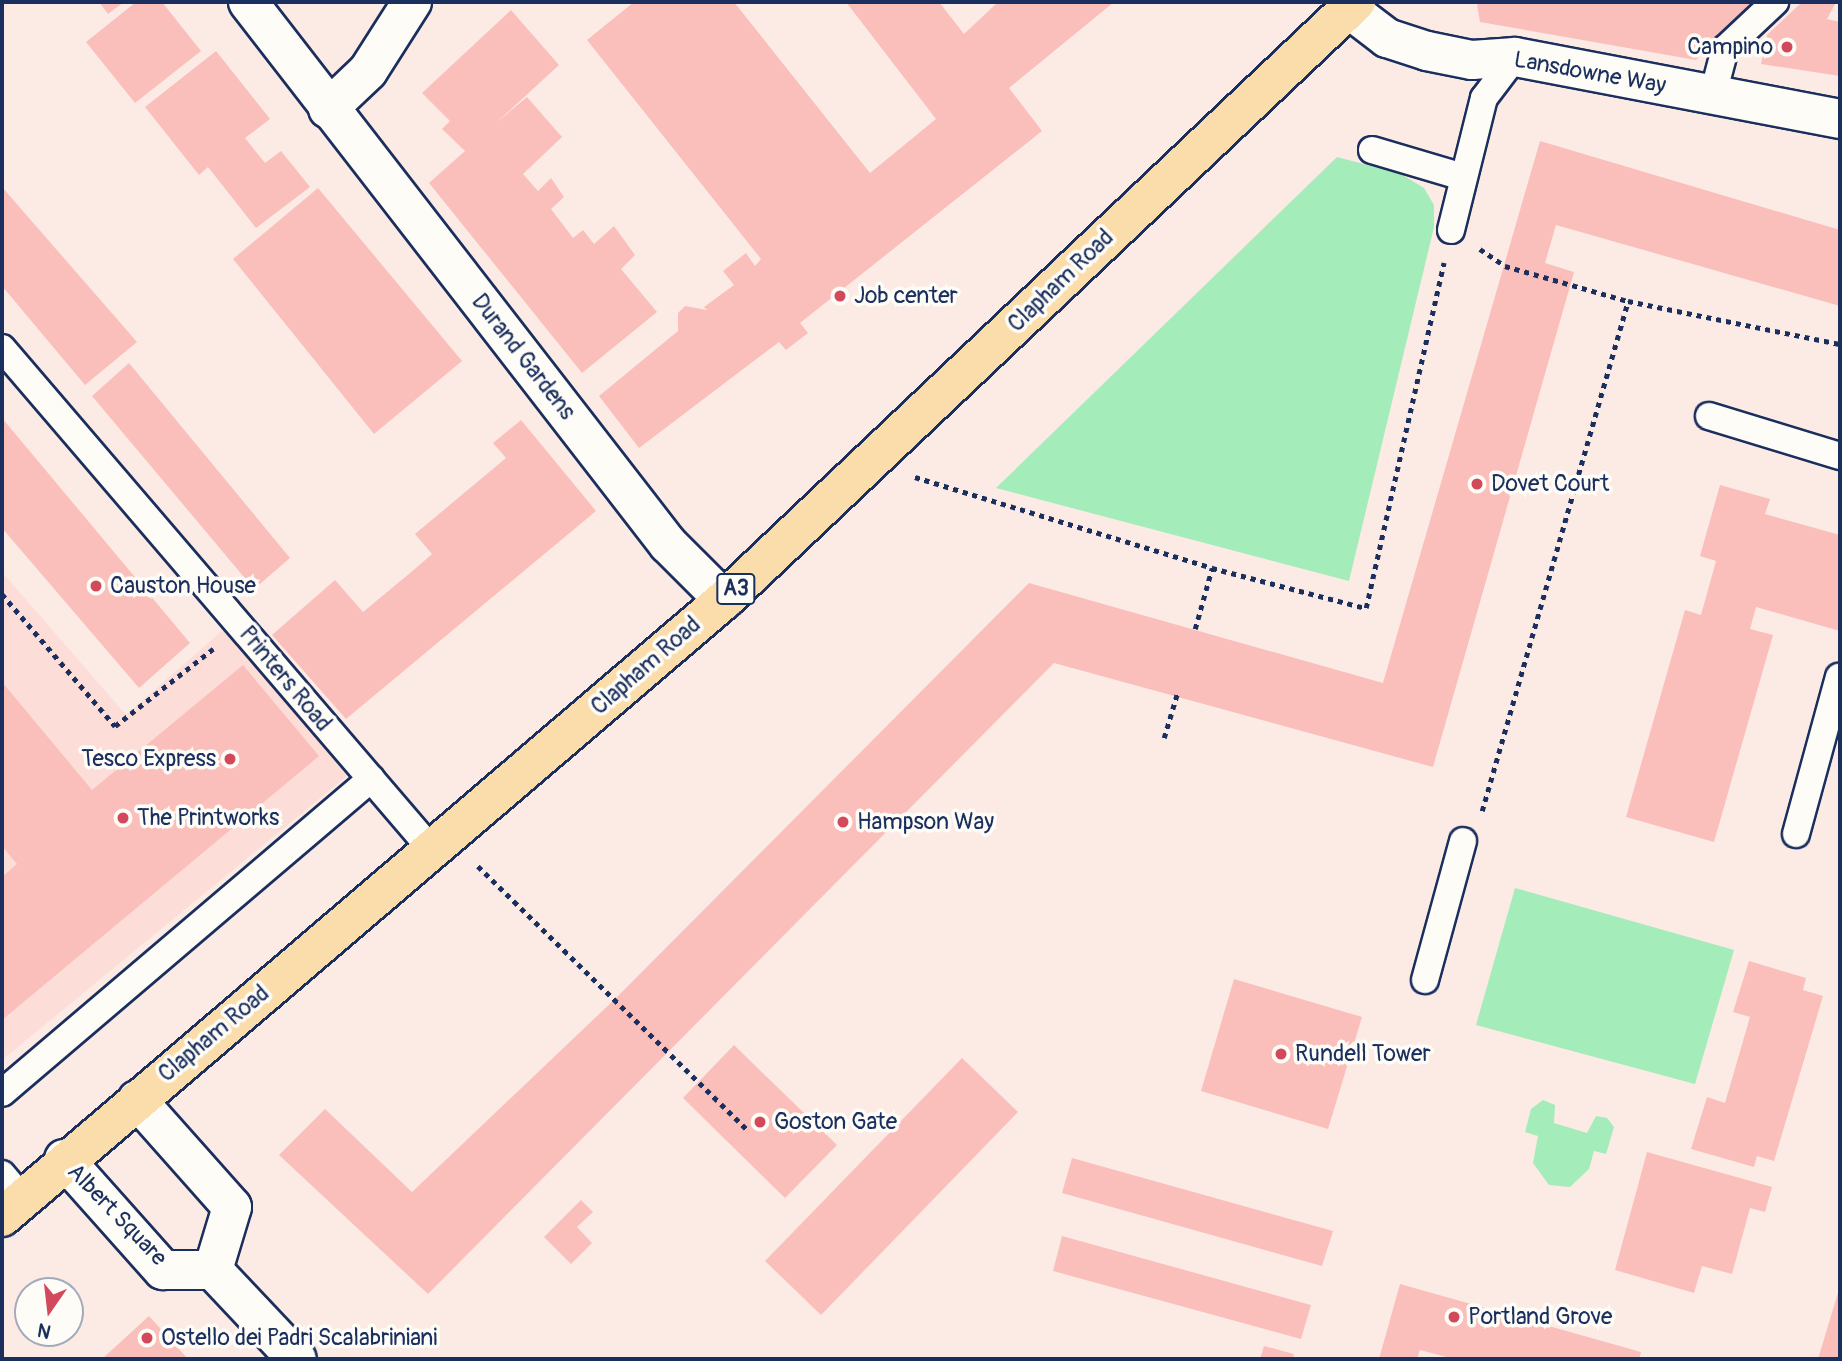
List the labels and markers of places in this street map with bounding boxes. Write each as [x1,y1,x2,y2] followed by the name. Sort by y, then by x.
[1687,33,1773,61] place label: Campino
[1779,39,1795,55] marker: Campino
[854,282,958,310] place label: Job center
[832,288,848,304] marker: Job center
[1491,470,1609,498] place label: Dovet Court
[1469,476,1485,492] marker: Dovet Court
[110,572,256,600] place label: Causton House
[88,578,104,594] marker: Causton House
[81,745,216,773] place label: Tesco Express
[222,751,238,767] marker: Tesco Express
[137,804,279,832] place label: The Printworks
[857,808,994,836] place label: Hampson Way
[115,810,131,826] marker: The Printworks
[835,814,851,830] marker: Hampson Way
[1295,1040,1431,1068] place label: Rundell Tower
[1273,1046,1289,1062] marker: Rundell Tower
[774,1108,897,1136] place label: Goston Gate
[752,1114,768,1130] marker: Goston Gate
[1468,1303,1612,1331] place label: Portland Grove
[1446,1309,1462,1325] marker: Portland Grove
[161,1324,437,1352] place label: Ostello dei Padri Scalabriniani
[139,1330,155,1346] marker: Ostello dei Padri Scalabriniani

